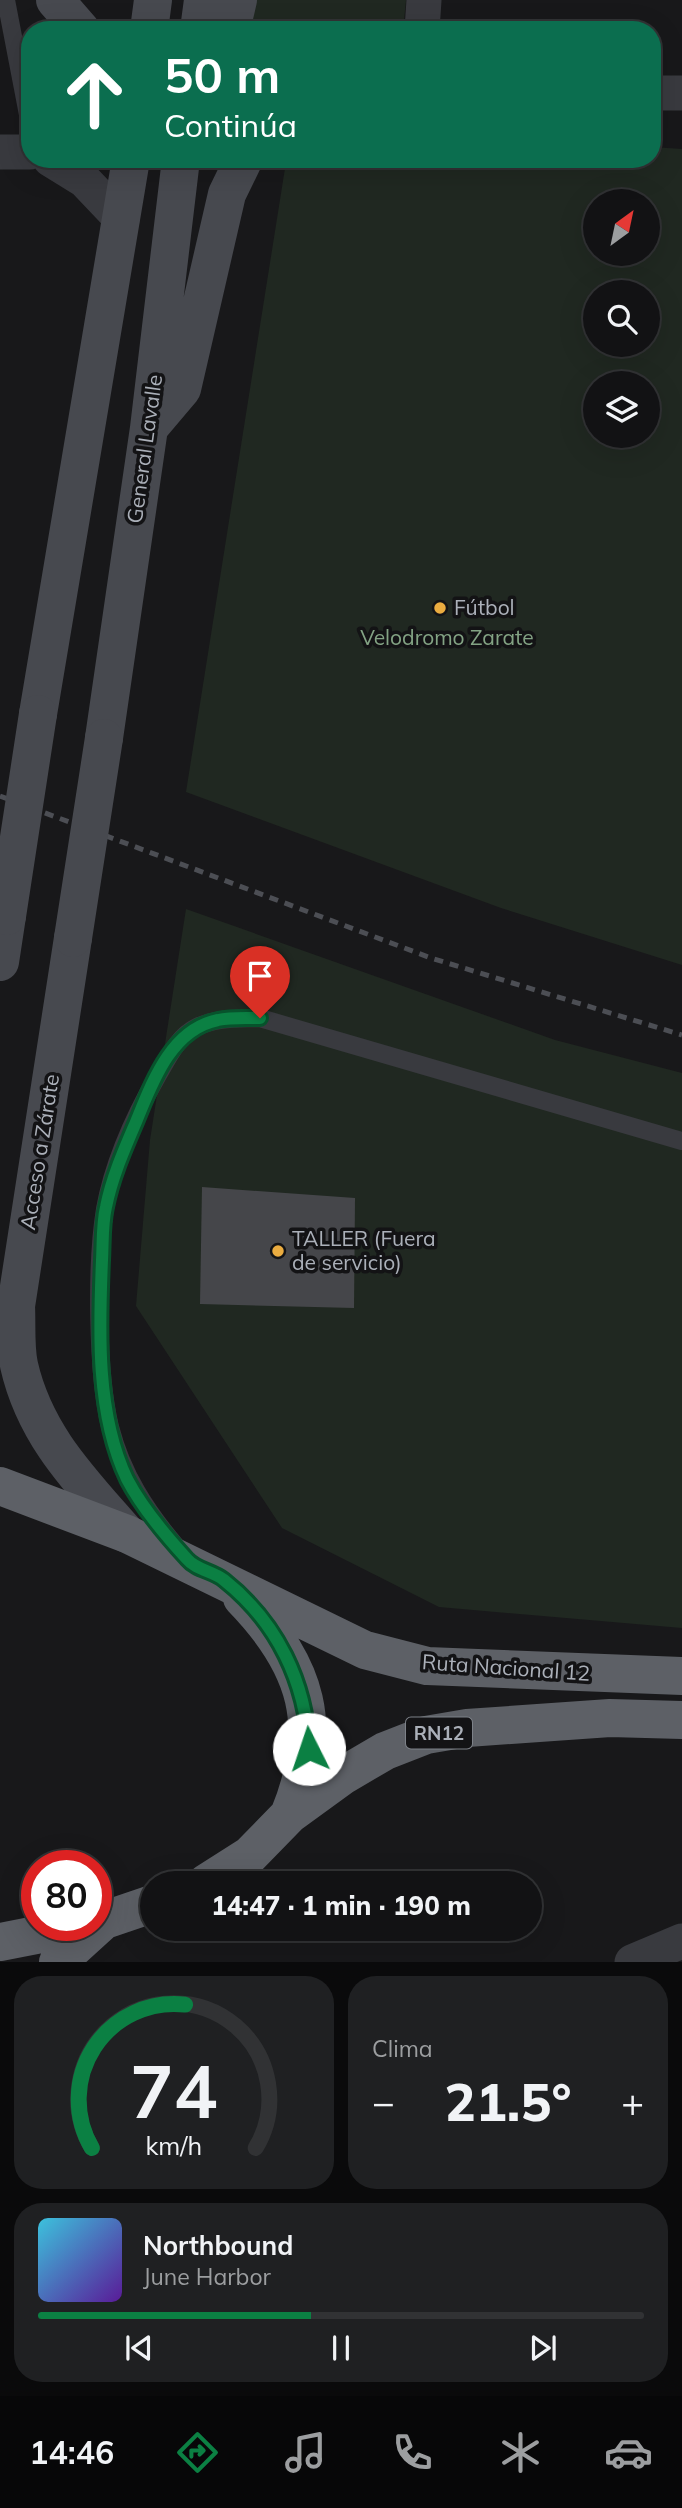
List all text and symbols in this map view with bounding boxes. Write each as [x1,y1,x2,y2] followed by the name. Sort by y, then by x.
[164,44,280,105] text: 50 m
[49,49,140,140] icon: ahead
[164,105,297,145] text: Continúa
[583,189,660,266] north arrow
[583,189,660,448] map controls
[583,280,660,357] button: search
[583,371,660,448] button: layers
[121,373,167,525] street label: General Lavalle
[454,594,515,620] place label: Fútbol
[432,600,448,616] marker: Fútbol
[360,624,534,650] park label: Velodromo Zarate
[230,946,290,1018] pin
[241,957,279,995] icon: arrive
[14,1072,64,1231] street label: Acceso a Zárate
[292,1225,436,1275] place label: TALLER (Fuera de servicio)
[270,1243,286,1259] marker: TALLER (Fuera de servicio)
[421,1648,591,1686] street label: Ruta Nacional 12
[272,1712,346,1786] position arrow
[406,1718,472,1749] road number: RN12
[21,1850,112,1941] speed limit sign: 80
[211,1889,471,1922] text: 14:47 · 1 min · 190 m
[372,2034,433,2063] text: Clima
[130,2046,218,2137] text: 74
[444,2069,572,2134] text: 21.5°
[372,2078,395,2126] text: −
[621,2078,644,2126] text: +
[146,2130,202,2161] text: km/h
[143,2229,293,2262] text: Northbound
[143,2262,271,2291] text: June Harbor
[120,2329,158,2367] icon: previous
[322,2329,360,2367] icon: pause
[524,2329,562,2367] icon: next
[173,2428,222,2477] icon: directions
[281,2428,330,2477] icon: music
[388,2428,437,2477] icon: phone
[496,2428,545,2477] icon: climate
[604,2428,653,2477] icon: car
[29,2432,114,2472] text: 14:46

